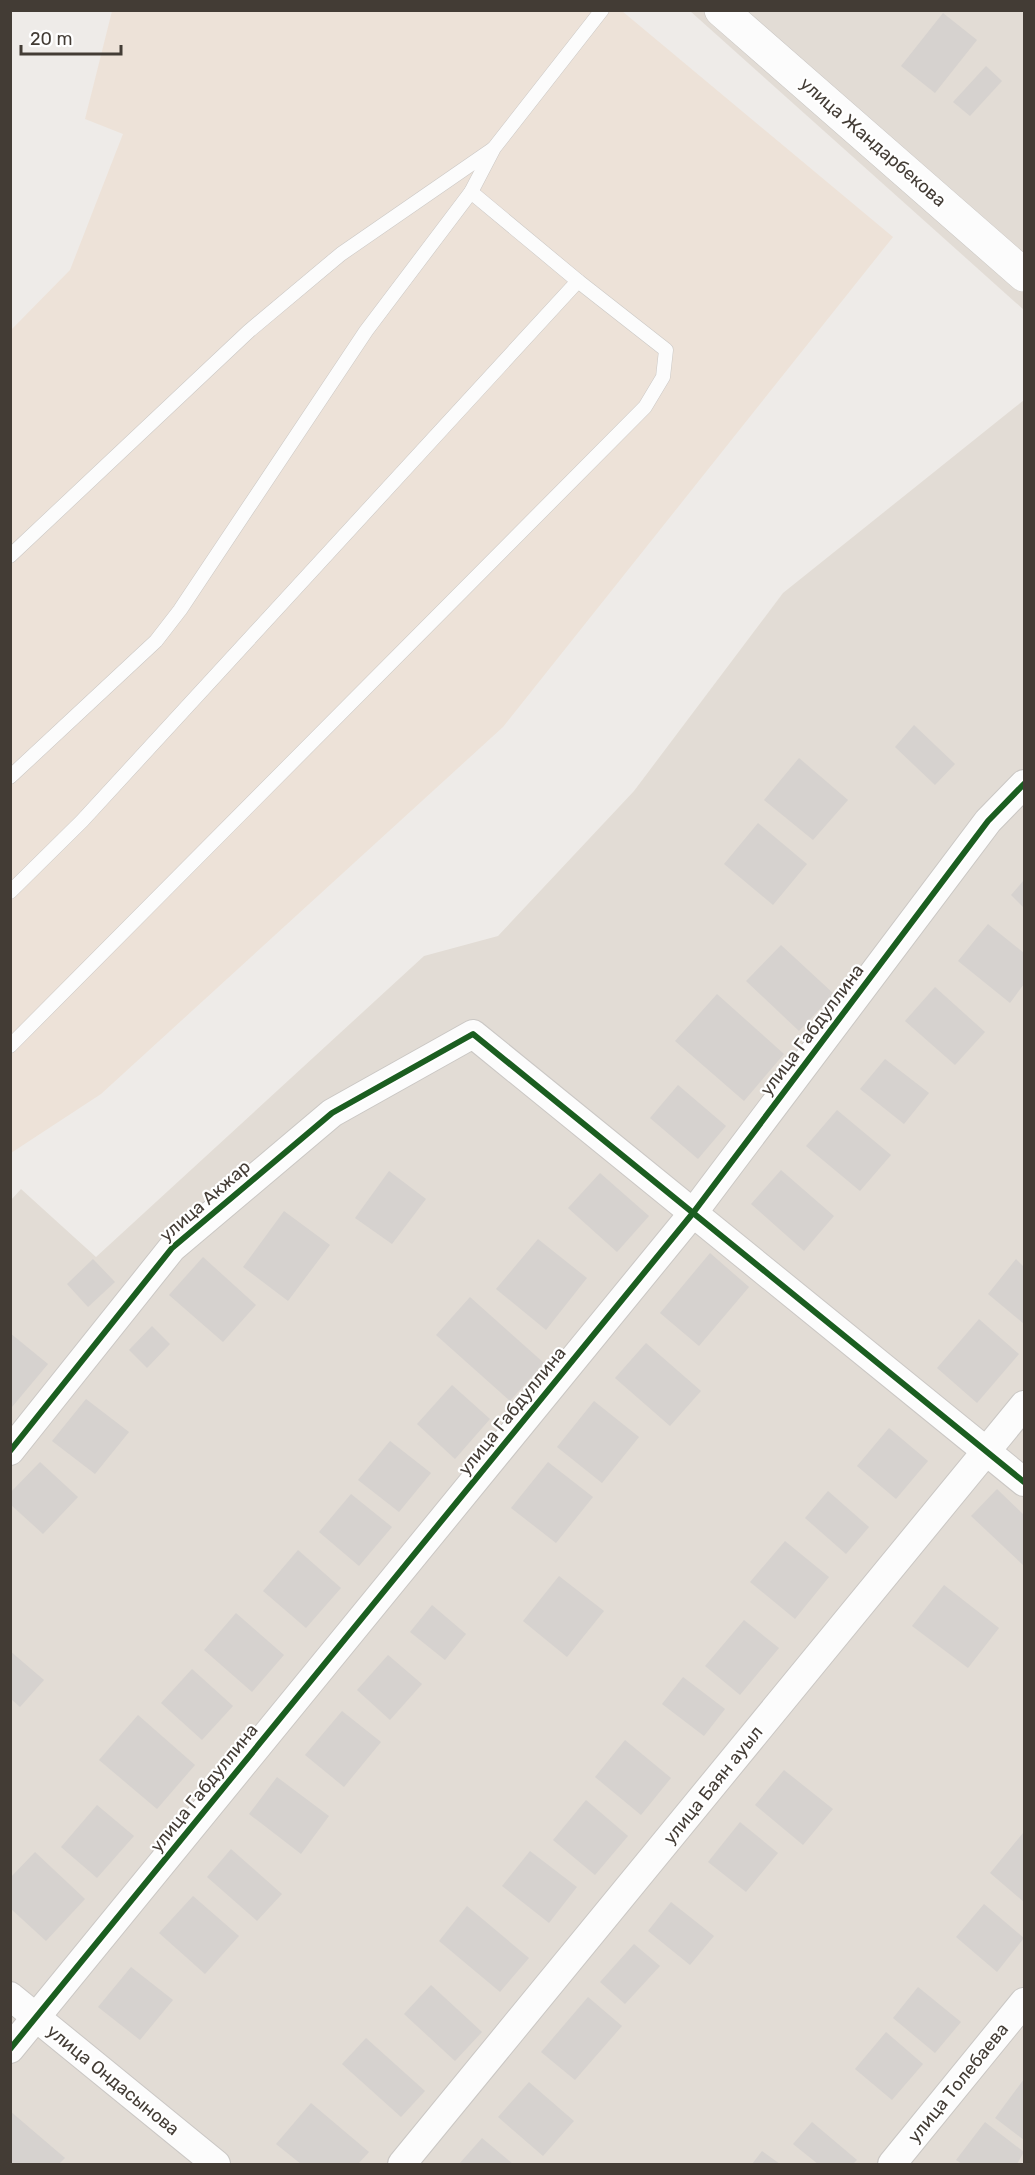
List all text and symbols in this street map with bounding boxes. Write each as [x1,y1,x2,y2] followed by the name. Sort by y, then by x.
[21,18,122,56] scale bar
[30,28,72,50] text: 20 m
[795,73,951,211] street label: улица Жандарбекова
[755,960,869,1100] street label: улица Габдуллина
[155,1156,255,1246] street label: улица Акжар
[453,1342,571,1480] street label: улица Габдуллина
[145,1719,263,1857] street label: улица Габдуллина
[659,1721,767,1849] street label: улица Баян ауыл
[903,2019,1013,2147] street label: улица Толебаева
[42,2020,184,2140] street label: улица Ондасынова

